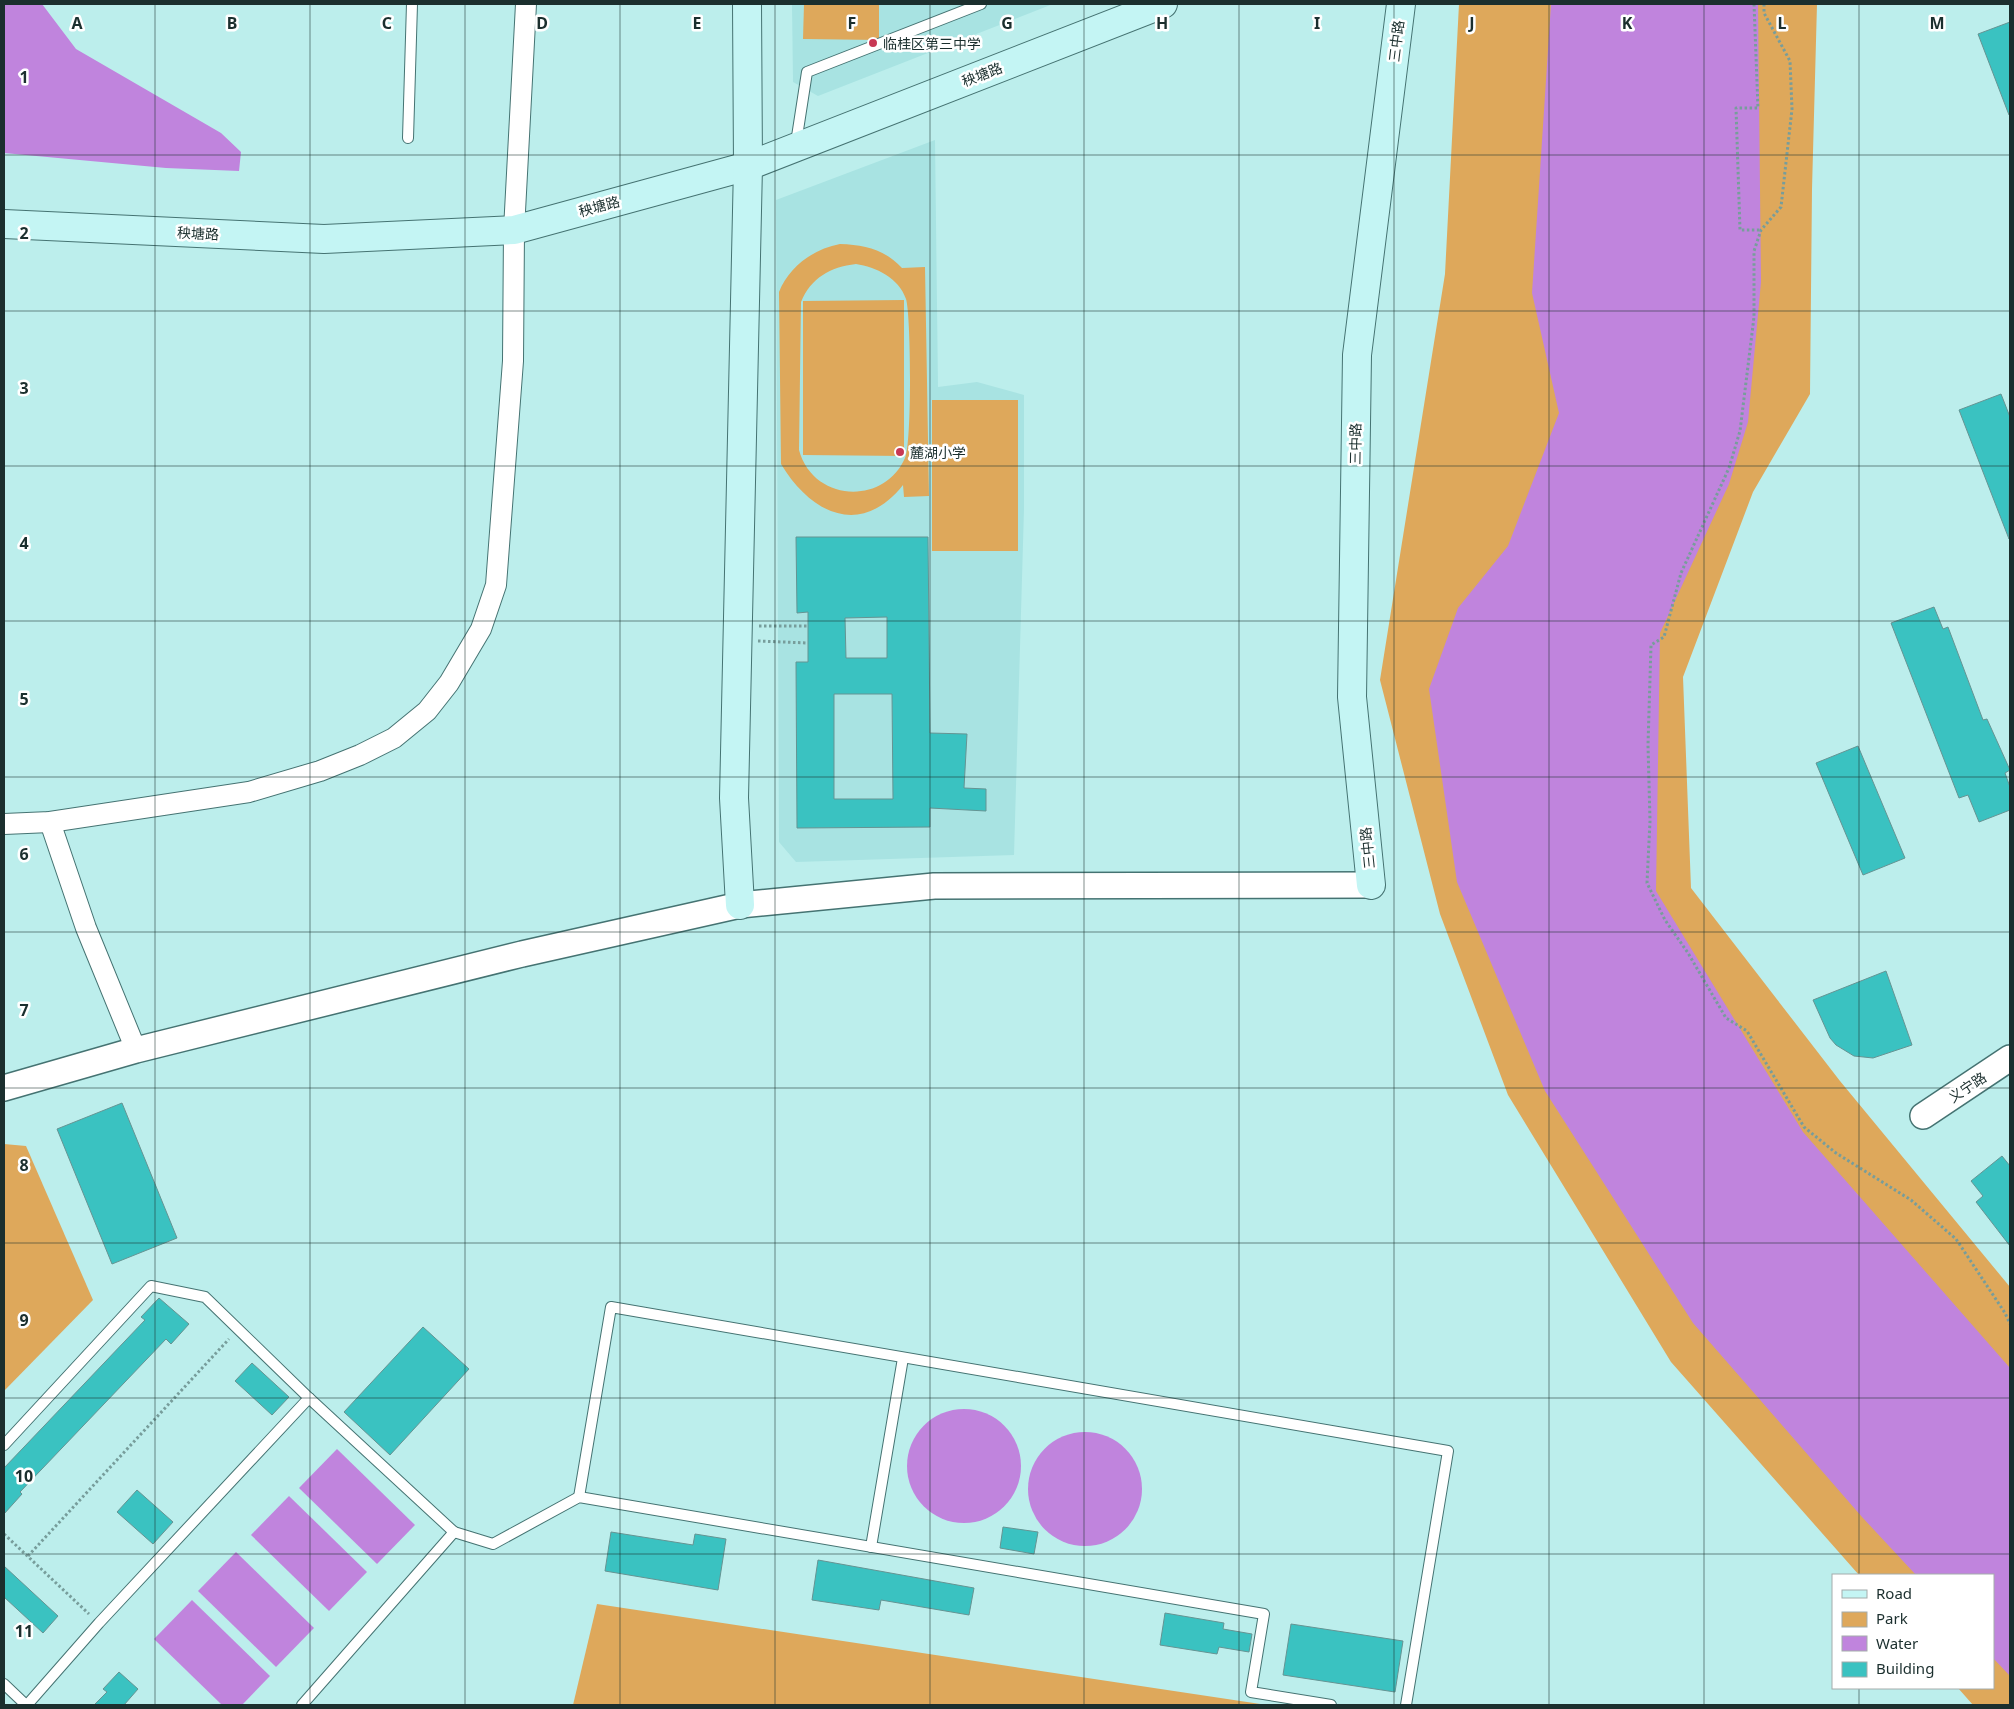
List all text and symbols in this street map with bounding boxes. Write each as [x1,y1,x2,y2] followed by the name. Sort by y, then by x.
[71,12,83,34] text: A
[227,12,237,34] text: B
[382,12,392,34] text: C
[536,12,548,34] text: D
[693,12,702,34] text: E
[848,12,856,34] text: F
[1001,12,1013,34] text: G
[1156,12,1168,34] text: H
[1314,12,1320,34] text: I
[1467,12,1475,34] text: J
[1622,12,1633,34] text: K
[1778,12,1787,34] text: L
[1929,12,1945,34] text: M
[1384,19,1408,63] street label: 三中路
[883,34,981,53] place label: 临桂区第三中学
[867,37,879,49] marker: 临桂区第三中学
[959,58,1005,90] street label: 秧塘路
[19,66,29,88] text: 1
[576,191,622,221] street label: 秧塘路
[19,222,29,244] text: 2
[177,222,219,244] street label: 秧塘路
[19,377,29,399] text: 3
[1345,423,1365,465] street label: 三中路
[910,443,966,462] place label: 麓湖小学
[894,446,906,458] marker: 麓湖小学
[19,532,29,554] text: 4
[19,688,29,710] text: 5
[1355,826,1379,870] street label: 三中路
[19,843,29,865] text: 6
[19,999,29,1021] text: 7
[1944,1067,1990,1107] street label: 义宁路
[19,1154,29,1176] text: 8
[19,1309,29,1331] text: 9
[15,1465,33,1487] text: 10
[1832,1574,1994,1689] legend
[1876,1583,1912,1603] text: Road
[1876,1608,1908,1628] text: Park
[15,1620,33,1642] text: 11
[1876,1633,1918,1653] text: Water
[1876,1658,1934,1678] text: Building

